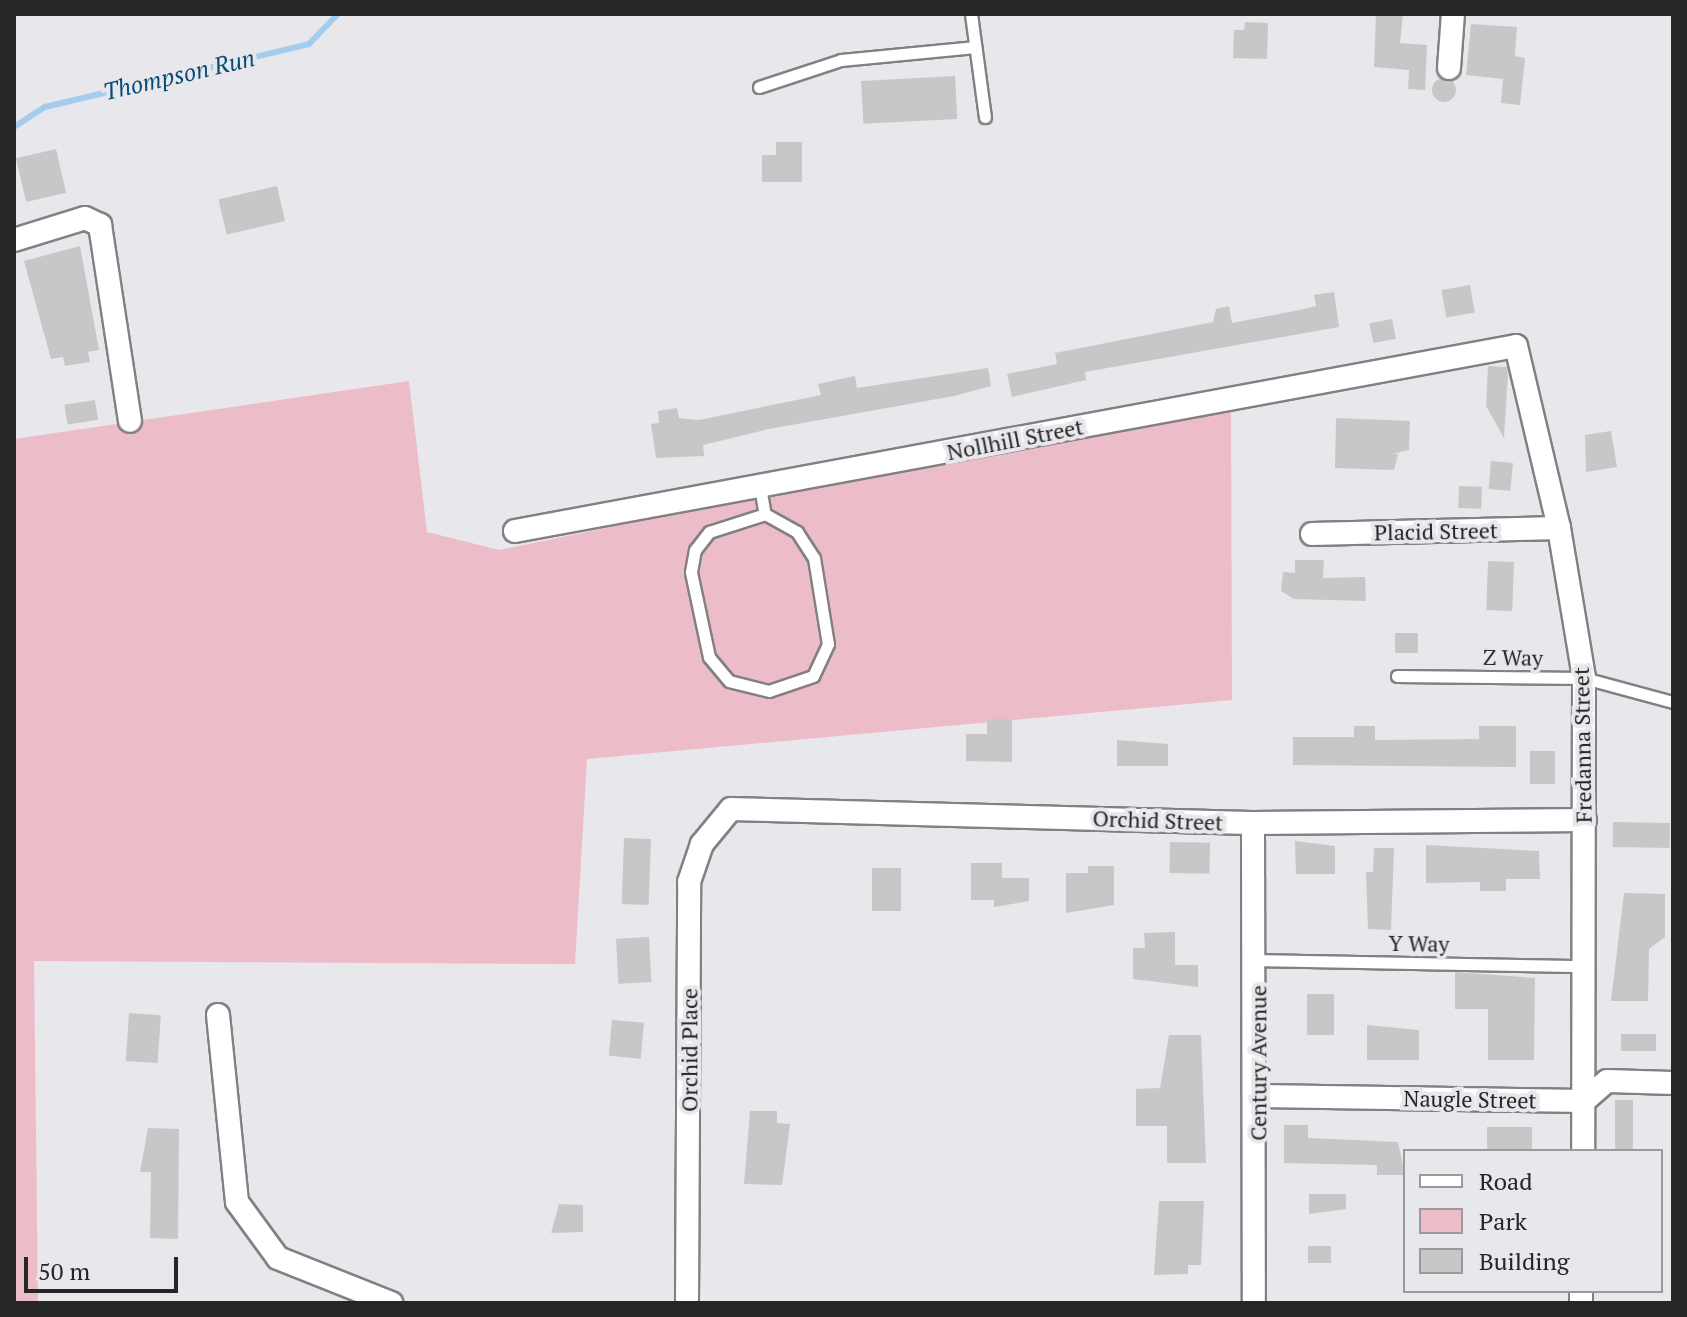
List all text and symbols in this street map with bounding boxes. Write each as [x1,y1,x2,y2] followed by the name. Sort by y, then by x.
[100,44,258,106] water label: Thompson Run
[945,413,1085,465] street label: Nollhill Street
[1374,517,1498,545] street label: Placid Street
[1483,643,1543,671] street label: Z Way
[1567,667,1597,823] street label: Fredanna Street
[1092,805,1224,835] street label: Orchid Street
[1388,929,1450,957] street label: Y Way
[1245,985,1271,1141] street label: Century Avenue
[676,988,702,1112] street label: Orchid Place
[1403,1085,1537,1113] street label: Naugle Street
[1403,1149,1663,1293] legend
[1479,1165,1533,1197] text: Road
[1479,1205,1527,1237] text: Park
[28,1241,182,1291] scale bar
[1479,1245,1569,1277] text: Building
[38,1255,90,1287] text: 50 m

